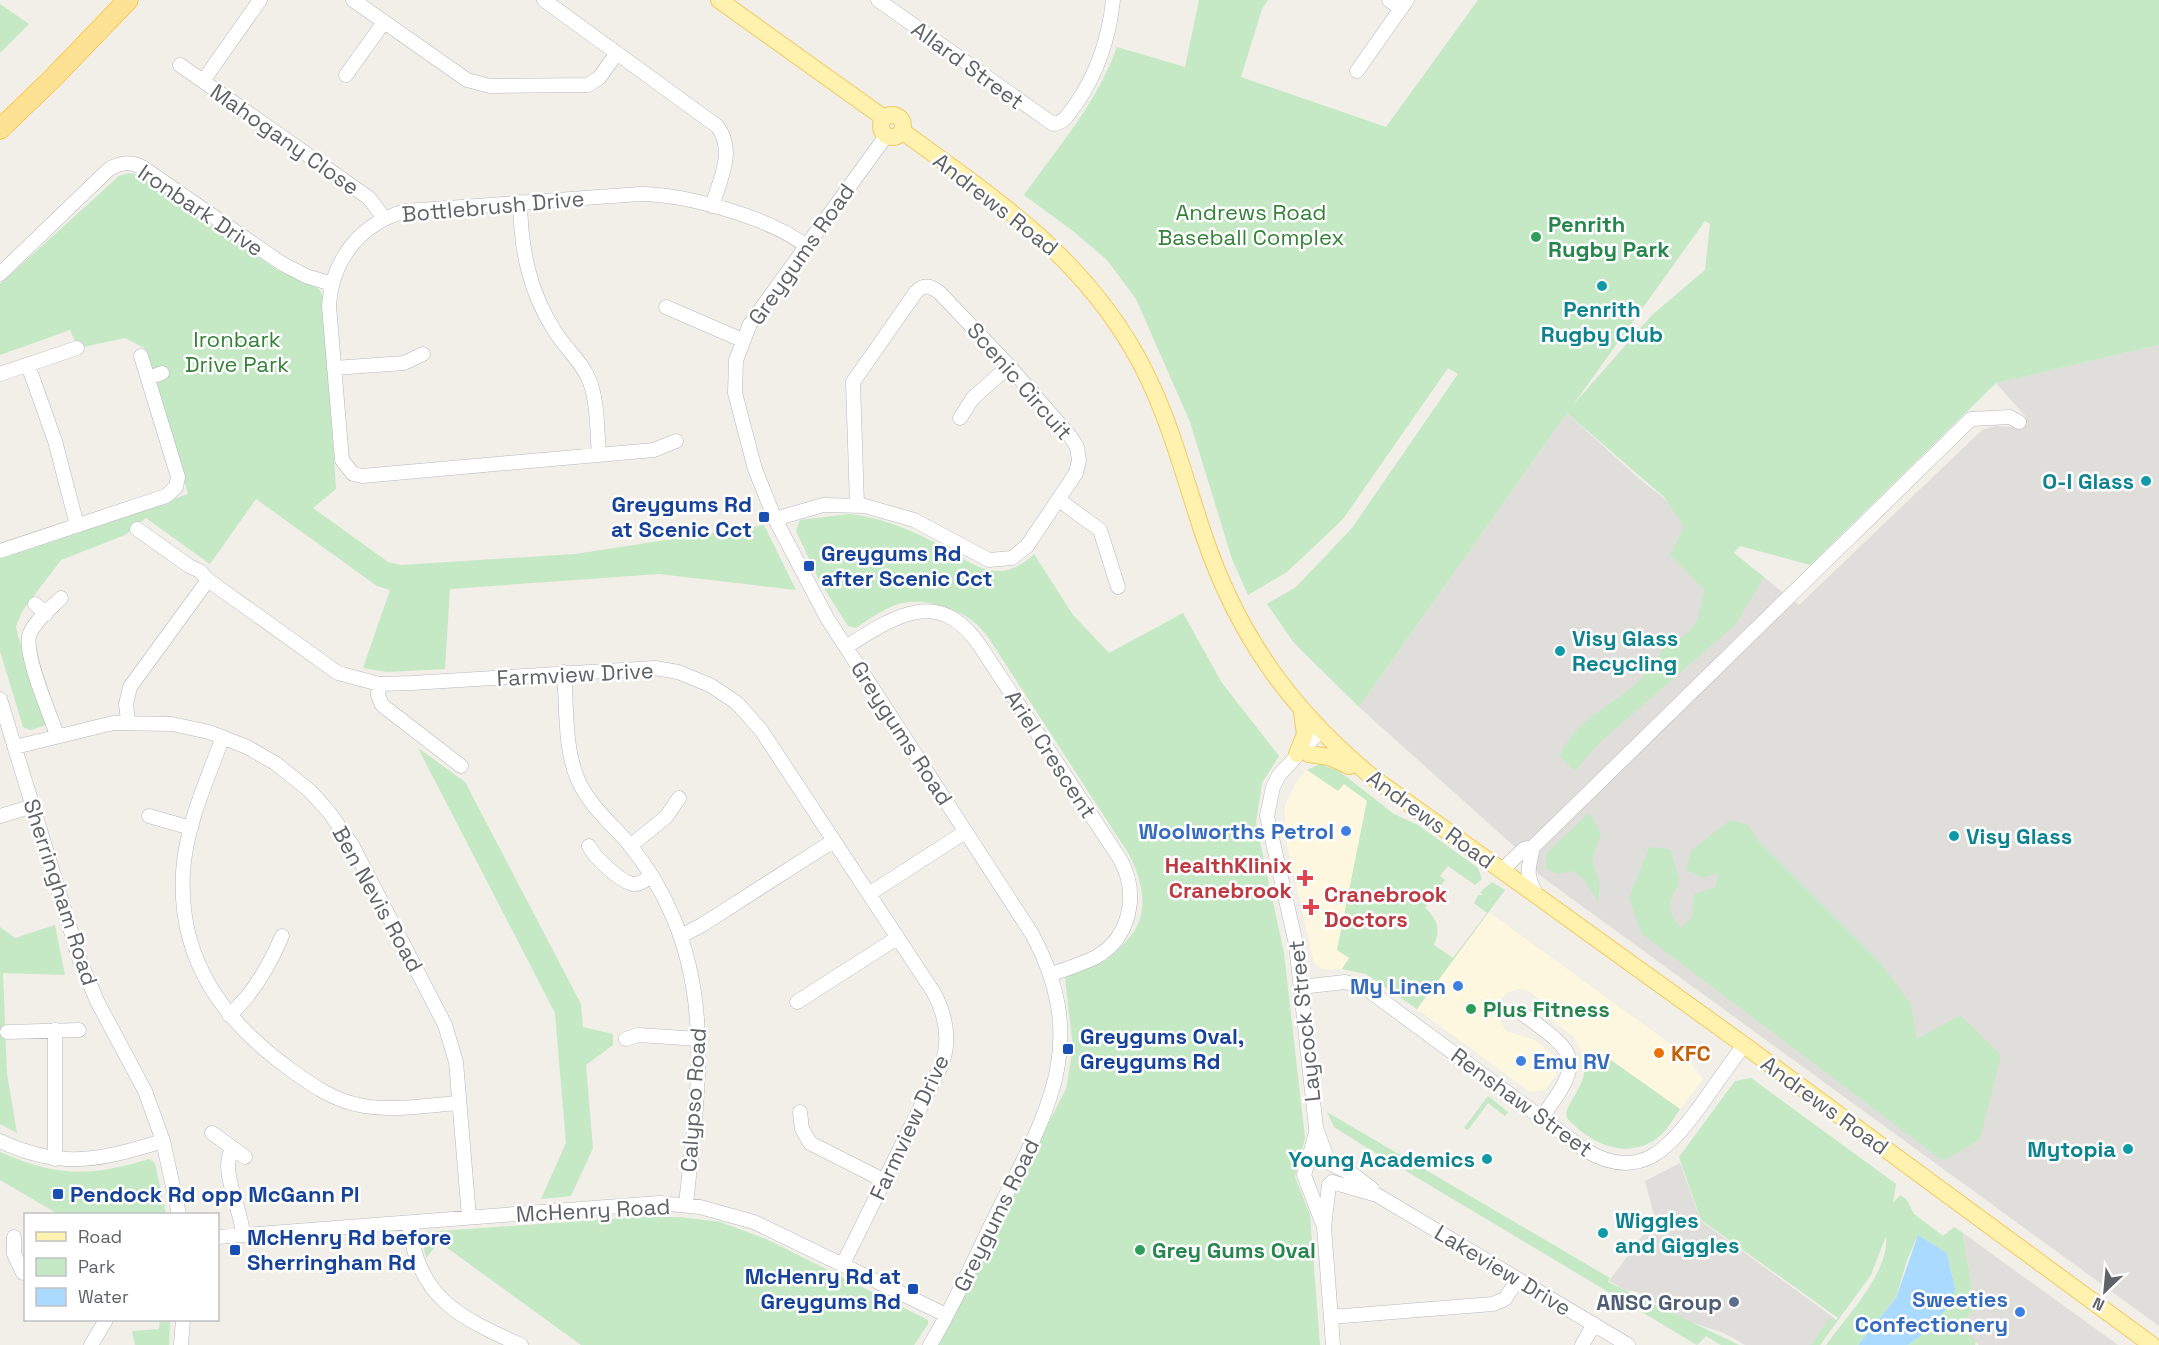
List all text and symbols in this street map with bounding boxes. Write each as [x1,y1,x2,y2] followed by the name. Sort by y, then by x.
[906,15,1030,115] street label: Allard Street
[205,77,365,201] street label: Mahogany Close
[928,146,1064,262] street label: Andrews Road
[133,158,269,262] street label: Ironbark Drive
[742,178,860,330] street label: Greygums Road
[401,184,585,228] street label: Bottlebrush Drive
[1158,198,1344,251] park label: Andrews Road Baseball Complex
[1548,210,1670,263] place label: Penrith Rugby Park
[1529,230,1543,244] marker: Penrith Rugby Park
[1595,279,1609,293] marker: Penrith Rugby Club
[1541,295,1663,348] place label: Penrith Rugby Club
[961,316,1079,446] street label: Scenic Circuit
[185,325,289,378] park label: Ironbark Drive Park
[2042,467,2134,495] place label: O-I Glass
[2139,474,2153,488] marker: O-I Glass
[611,490,752,543] place label: Greygums Rd at Scenic Cct
[757,510,771,524] marker: Greygums Rd at Scenic Cct
[821,539,992,592] place label: Greygums Rd after Scenic Cct
[802,559,816,573] marker: Greygums Rd after Scenic Cct
[1572,624,1678,677] place label: Visy Glass Recycling
[1553,644,1567,658] marker: Visy Glass Recycling
[845,655,959,811] street label: Greygums Road
[496,656,654,692] street label: Farmview Drive
[999,684,1103,824] street label: Ariel Crescent
[1362,763,1500,875] street label: Andrews Road
[18,795,104,989] street label: Sherringham Road
[1138,817,1334,845] place label: Woolworths Petrol
[326,821,430,977] street label: Ben Nevis Road
[1966,822,2072,850] place label: Visy Glass
[1339,824,1353,838] marker: Woolworths Petrol
[1947,829,1961,843] marker: Visy Glass
[1165,851,1293,904] place label: HealthKlinix Cranebrook
[1296,869,1314,887] marker: HealthKlinix Cranebrook
[1324,880,1448,933] place label: Cranebrook Doctors
[1302,898,1320,916] marker: Cranebrook Doctors
[1282,939,1326,1103] street label: Laycock Street
[1350,972,1446,1000] place label: My Linen
[1451,979,1465,993] marker: My Linen
[1483,995,1610,1023] place label: Plus Fitness
[1464,1002,1478,1016] marker: Plus Fitness
[1080,1022,1244,1075] place label: Greygums Oval, Greygums Rd
[674,1027,712,1173] street label: Calypso Road
[1671,1039,1711,1067] place label: KFC
[1446,1041,1598,1163] street label: Renshaw Street
[1061,1042,1075,1056] marker: Greygums Oval, Greygums Rd
[1652,1046,1666,1060] marker: KFC
[1533,1047,1611,1075] place label: Emu RV
[1756,1049,1894,1161] street label: Andrews Road
[863,1050,955,1204] street label: Farmview Drive
[1514,1054,1528,1068] marker: Emu RV
[947,1134,1045,1296] street label: Greygums Road
[2027,1135,2116,1163] place label: Mytopia
[2121,1142,2135,1156] marker: Mytopia
[1288,1145,1475,1173] place label: Young Academics
[1480,1152,1494,1166] marker: Young Academics
[70,1180,360,1208] place label: Pendock Rd opp McGann Pl
[51,1187,65,1201] marker: Pendock Rd opp McGann Pl
[515,1192,671,1228] street label: McHenry Road
[1615,1206,1739,1259] place label: Wiggles and Giggles
[24,1213,219,1321] legend
[1430,1218,1576,1322] street label: Lakeview Drive
[247,1223,451,1276] place label: McHenry Rd before Sherringham Rd
[78,1225,122,1248] text: Road
[1596,1226,1610,1240] marker: Wiggles and Giggles
[1152,1236,1316,1264] place label: Grey Gums Oval
[228,1243,242,1257] marker: McHenry Rd before Sherringham Rd
[1133,1243,1147,1257] marker: Grey Gums Oval
[78,1255,116,1278] text: Park
[2075,1261,2135,1321] north arrow
[745,1262,901,1315] place label: McHenry Rd at Greygums Rd
[906,1282,920,1296] marker: McHenry Rd at Greygums Rd
[78,1285,129,1308] text: Water
[1855,1285,2008,1338] place label: Sweeties Confectionery
[1596,1288,1722,1316] place label: ANSC Group
[2089,1292,2108,1316] text: N
[1727,1295,1741,1309] marker: ANSC Group
[2013,1305,2027,1319] marker: Sweeties Confectionery

